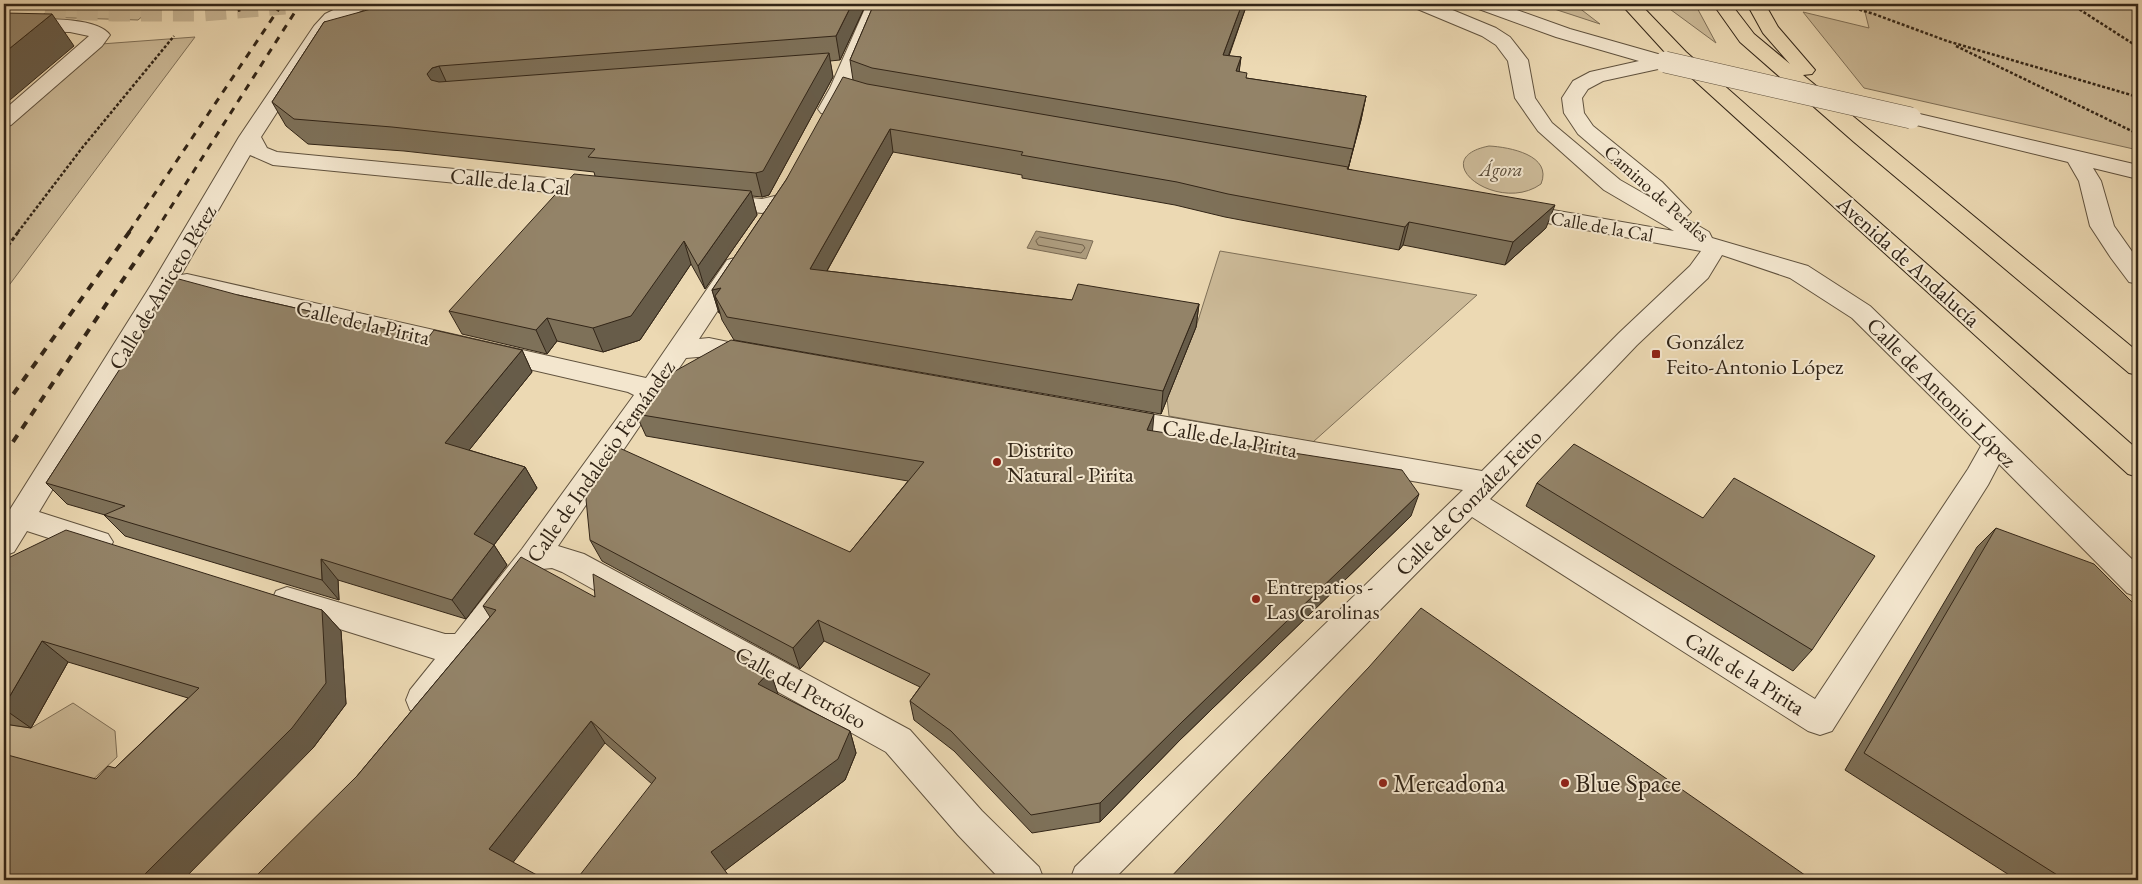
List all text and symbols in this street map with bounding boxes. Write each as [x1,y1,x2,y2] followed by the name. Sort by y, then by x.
[1599,139,1715,247] street label: Camino de Perales
[1477,157,1523,182] park label: Ágora
[449,161,571,202] street label: Calle de la Cal
[1830,189,1987,334] street label: Avenida de Andalucía
[102,199,223,375] street label: Calle de Aniceto Pérez
[1549,205,1656,248] street label: Calle de la Cal
[293,293,433,352] street label: Calle de la Pirita
[1860,311,2023,474] street label: Calle de Antonio López
[1666,327,1844,381] place label: González Feito-Antonio López
[1650,348,1662,360] marker: González Feito-Antonio López
[519,354,682,568] street label: Calle de Indalecio Fernández
[1160,412,1300,465] street label: Calle de la Pirita
[1389,423,1548,582] street label: Calle de González Feito
[1007,435,1134,489] place label: Distrito Natural - Pirita
[991,456,1003,468] marker: Distrito Natural - Pirita
[1266,572,1380,626] place label: Entrepatios - Las Carolinas
[1250,593,1262,605] marker: Entrepatios - Las Carolinas
[1679,625,1810,722] street label: Calle de la Pirita
[730,639,872,736] street label: Calle del Petróleo
[1393,766,1506,800] place label: Mercadona
[1575,766,1681,800] place label: Blue Space
[1377,777,1389,789] marker: Mercadona
[1559,777,1571,789] marker: Blue Space

